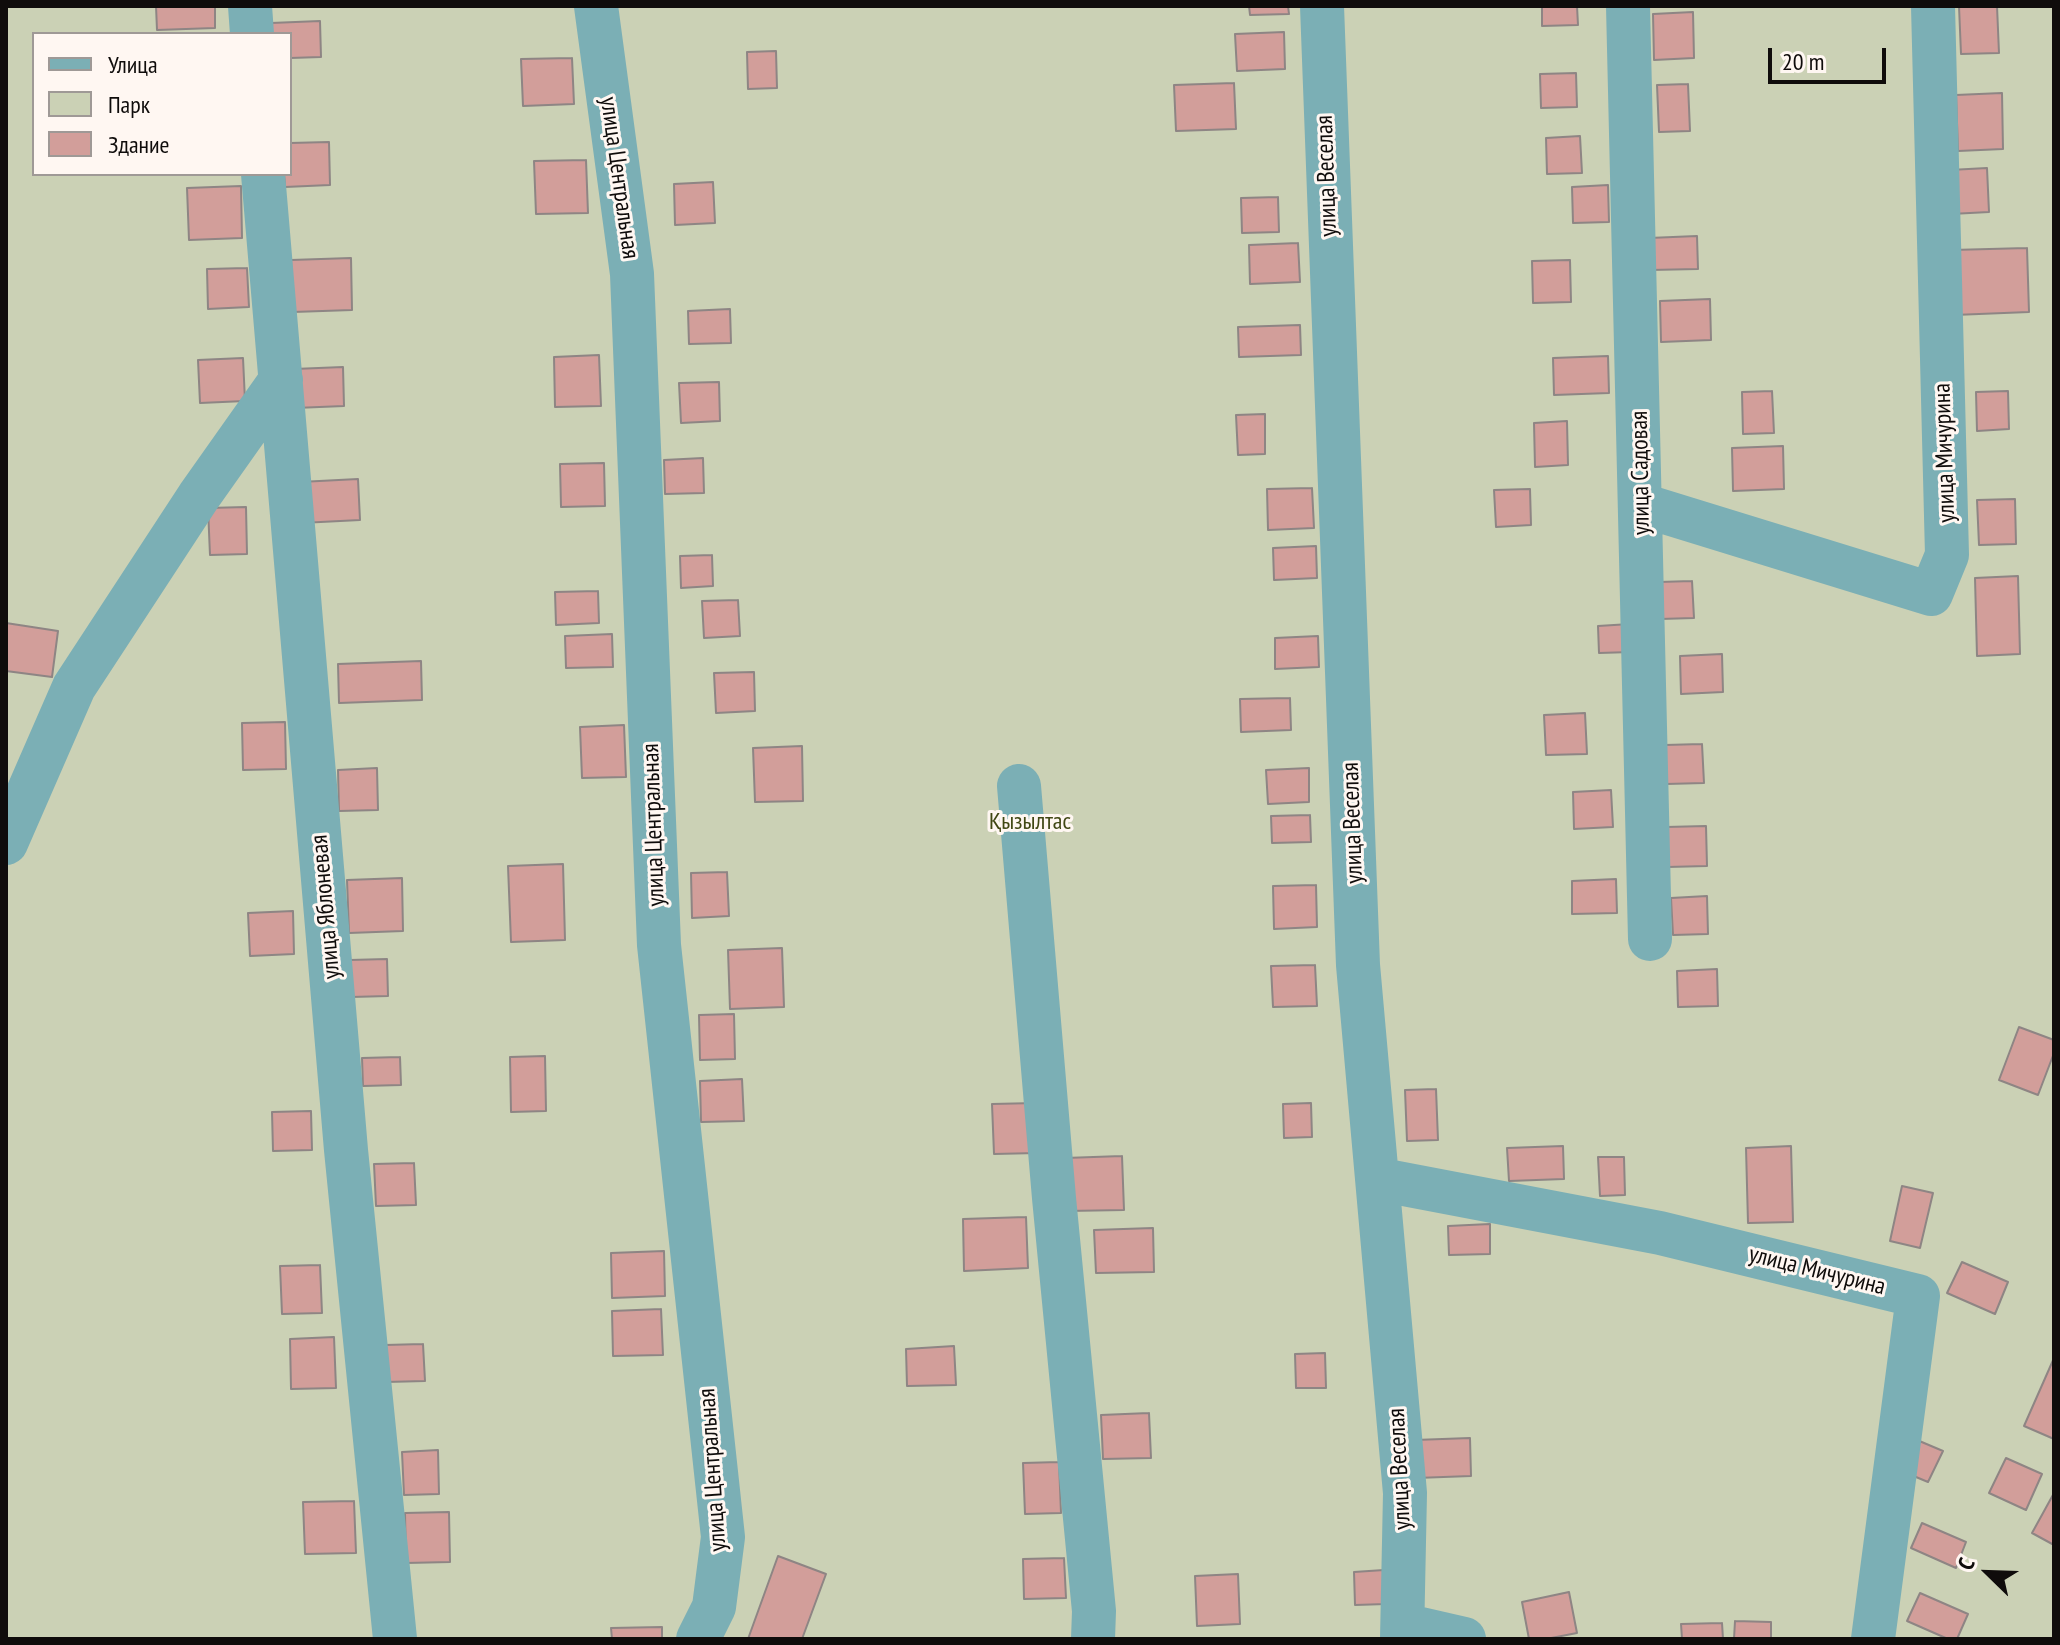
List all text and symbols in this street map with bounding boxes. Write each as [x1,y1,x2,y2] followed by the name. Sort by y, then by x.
[32,32,292,176] legend
[1772,32,1890,82] scale bar
[1782,46,1824,77] text: 20 m
[108,49,158,80] text: Улица
[108,89,150,120] text: Парк
[593,95,645,261] street label: улица Центральная
[1310,115,1344,237] street label: улица Веселая
[108,129,169,160] text: Здание
[1928,383,1962,523] street label: улица Мичурина
[1626,411,1656,535] street label: улица Садовая
[637,743,671,907] street label: улица Центральная
[1336,762,1370,884] street label: улица Веселая
[989,808,1071,836] park label: Қызылтас
[305,834,347,980] street label: улица Яблоневая
[1746,1240,1888,1302] street label: улица Мичурина
[693,1388,733,1552] street label: улица Центральная
[1382,1408,1418,1530] street label: улица Веселая
[1948,1533,2028,1613] north arrow
[1951,1554,1981,1574] text: С

